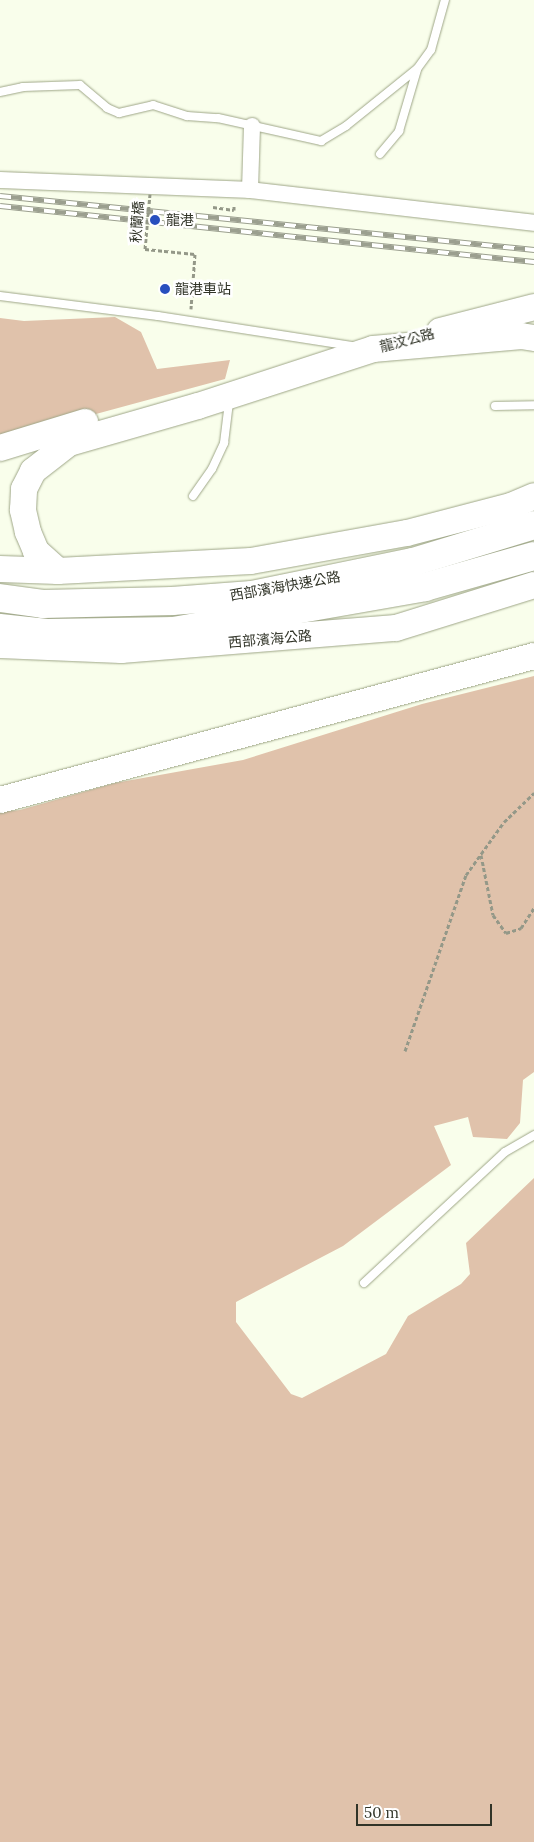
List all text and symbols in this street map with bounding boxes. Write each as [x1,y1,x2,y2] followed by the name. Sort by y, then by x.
[127,200,147,244] street label: 秋蘭橋
[166,212,194,228] place label: 龍港
[148,213,162,227] marker: 龍港
[175,281,231,297] place label: 龍港車站
[159,283,171,295] marker: 龍港車站
[378,325,436,355] street label: 龍汶公路
[228,568,342,604] street label: 西部濱海快速公路
[227,627,313,651] street label: 西部濱海公路
[359,1794,495,1826] scale bar
[364,1803,399,1822] text: 50 m

